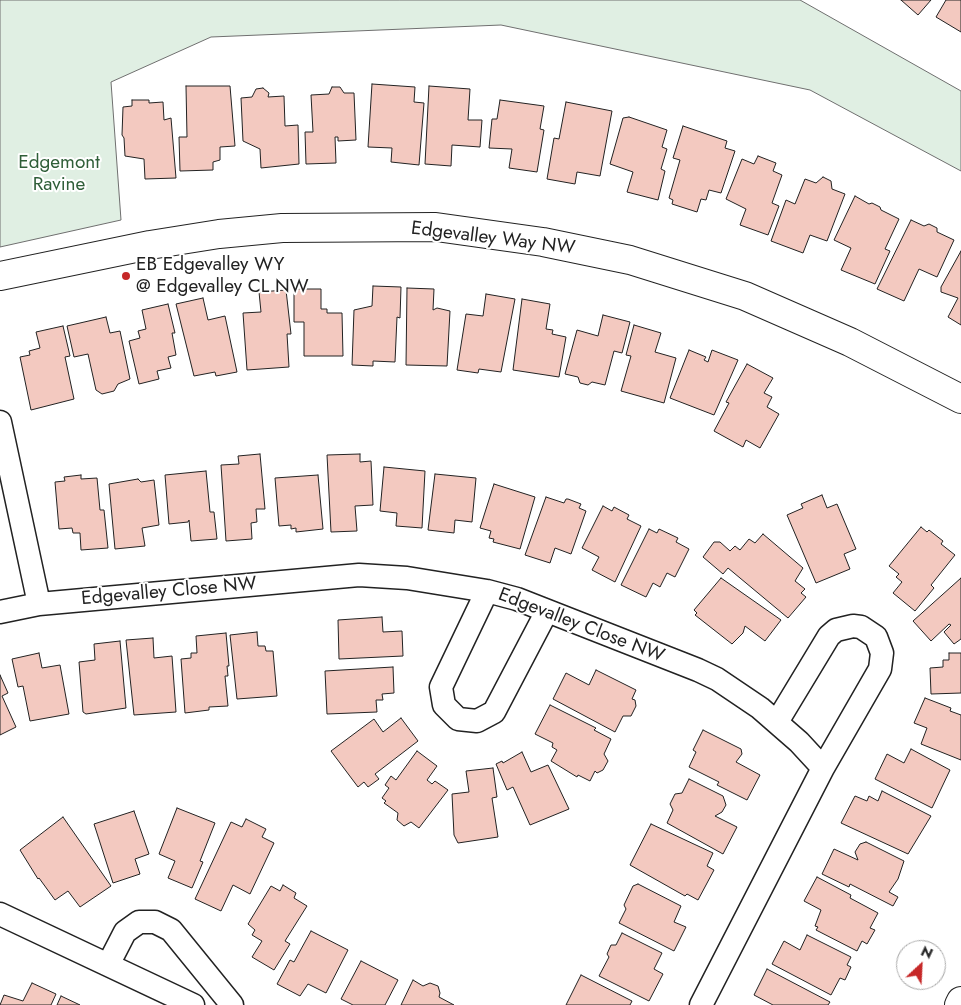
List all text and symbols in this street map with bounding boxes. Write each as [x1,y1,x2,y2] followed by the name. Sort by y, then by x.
[18,152,100,196] park label: Edgemont Ravine
[410,218,576,260] street label: Edgevalley Way NW
[136,254,309,298] place label: EB Edgevalley WY @ Edgevalley CL NW
[120,270,132,282] marker: EB Edgevalley WY @ Edgevalley CL NW
[80,573,258,611] street label: Edgevalley Close NW
[495,584,667,668] street label: Edgevalley Close NW
[896,940,946,990] north arrow
[918,941,936,964] text: N

